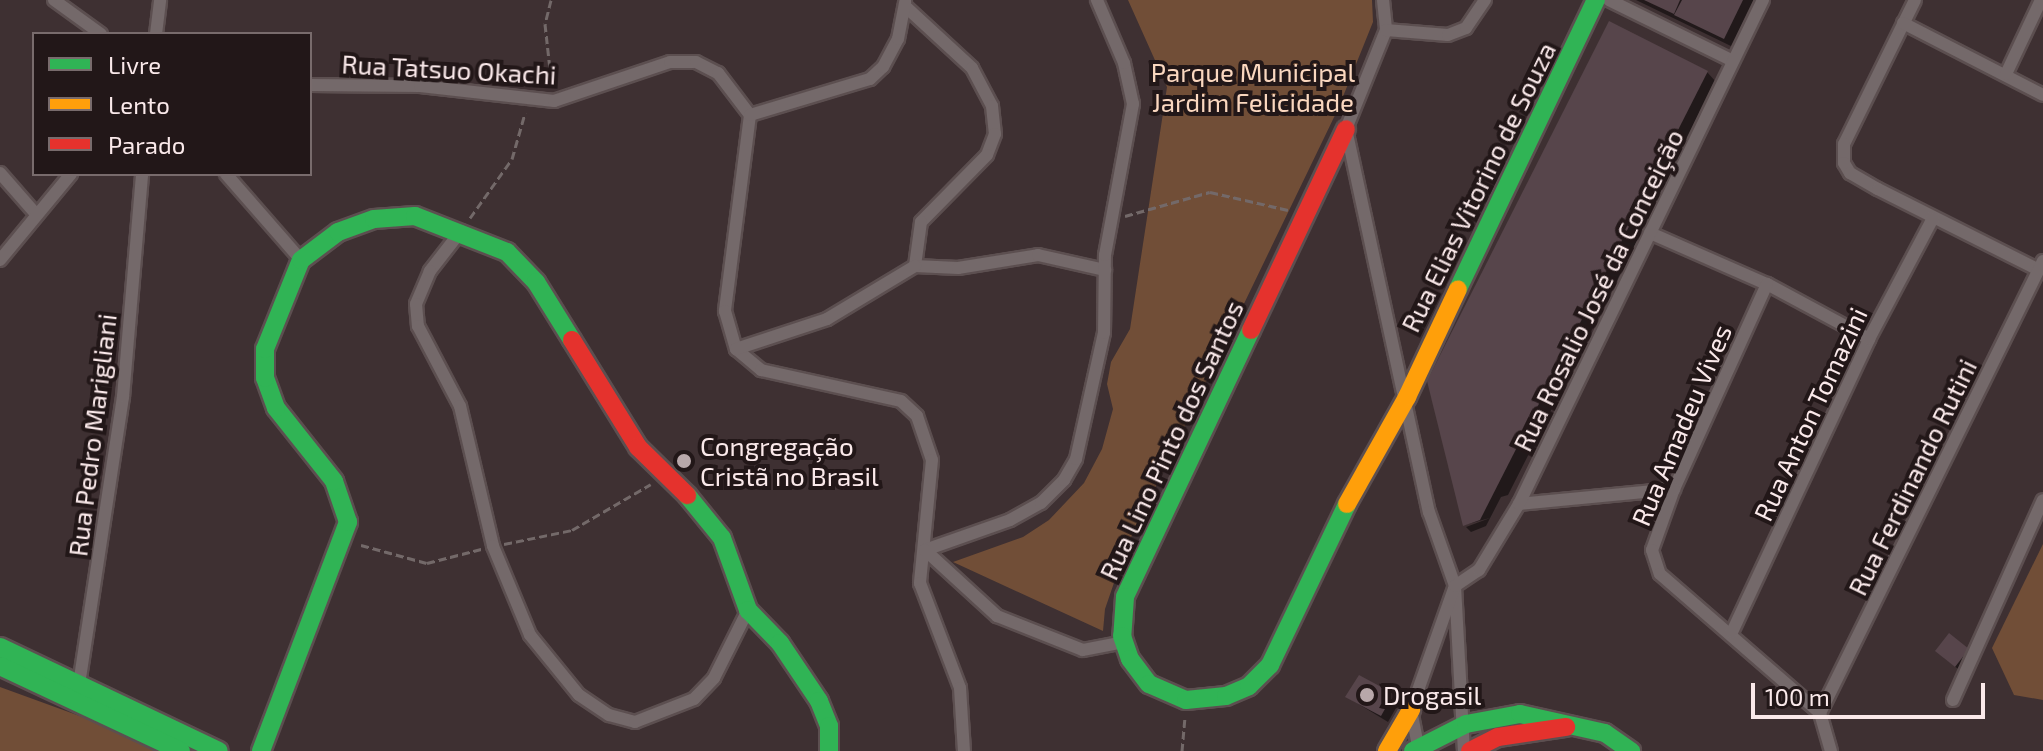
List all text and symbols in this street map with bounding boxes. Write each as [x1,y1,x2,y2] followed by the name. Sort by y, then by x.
[32,32,312,176] legend
[1394,37,1562,337] street label: Rua Elias Vitorino de Souza
[341,48,557,90] street label: Rua Tatsuo Okachi
[108,50,161,79] text: Livre
[1151,56,1355,118] park label: Parque Municipal Jardim Felicidade
[108,90,170,119] text: Lento
[1506,124,1690,456] street label: Rua Rosalio José da Conceição
[108,130,185,159] text: Parado
[1093,295,1249,585] street label: Rua Lino Pinto dos Santos
[1747,302,1873,526] street label: Rua Anton Tomazini
[62,312,122,558] street label: Rua Pedro Marigliani
[1624,319,1738,531] street label: Rua Amadeu Vives
[1841,354,1983,600] street label: Rua Ferdinando Rutini
[700,430,879,492] place label: Congregação Cristã no Brasil
[675,452,693,470] marker: Congregação Cristã no Brasil
[1755,667,1989,717] scale bar
[1383,679,1481,711] place label: Drogasil
[1765,682,1830,711] text: 100 m
[1358,686,1376,704] marker: Drogasil

